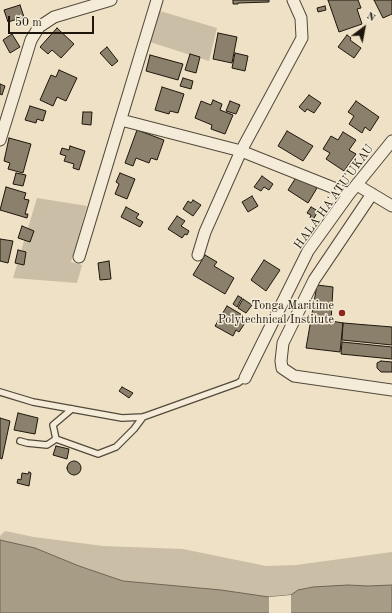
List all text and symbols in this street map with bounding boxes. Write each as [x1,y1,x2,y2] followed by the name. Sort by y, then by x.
[10,8,96,34] scale bar
[344,8,384,48] north arrow
[364,11,377,24] text: N
[15,17,42,29] text: 50 m
[291,142,377,252] street label: HALA HA'ATU'UKAU
[218,299,334,327] place label: Tonga Maritime Polytechnical Institute
[337,308,347,318] marker: Tonga Maritime Polytechnical Institute

